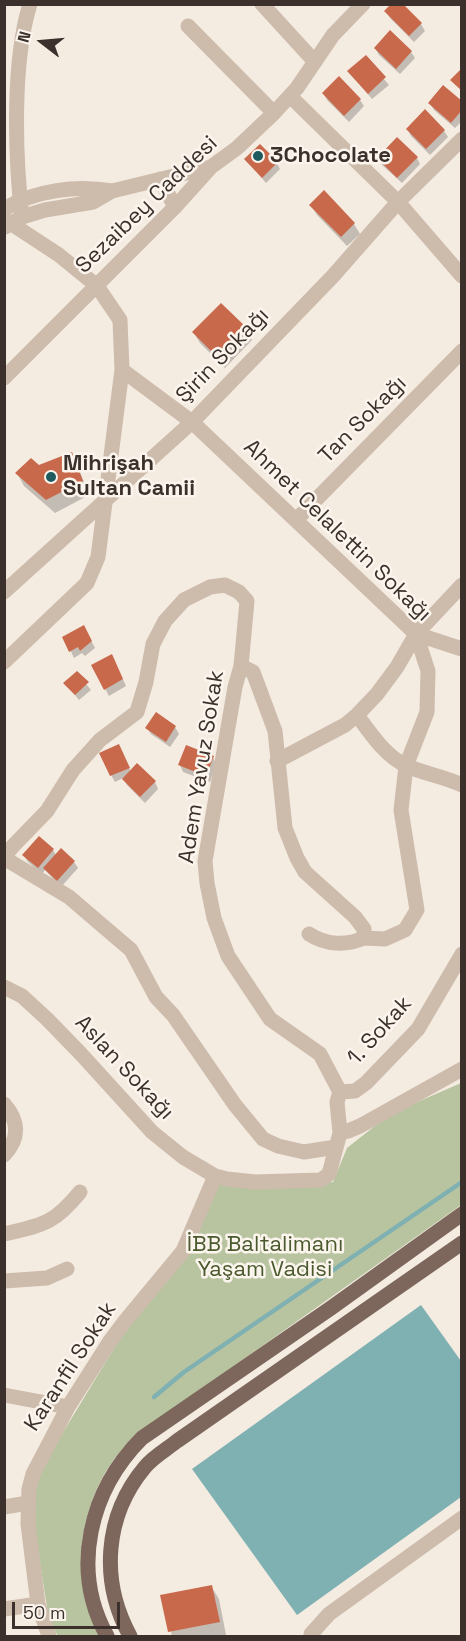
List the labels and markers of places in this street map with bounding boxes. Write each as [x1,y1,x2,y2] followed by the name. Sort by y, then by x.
[270,143,391,169] place label: 3Chocolate
[251,149,265,163] marker: 3Chocolate
[63,451,195,502] place label: Mihrişah Sultan Camii
[44,470,58,484] marker: Mihrişah Sultan Camii

